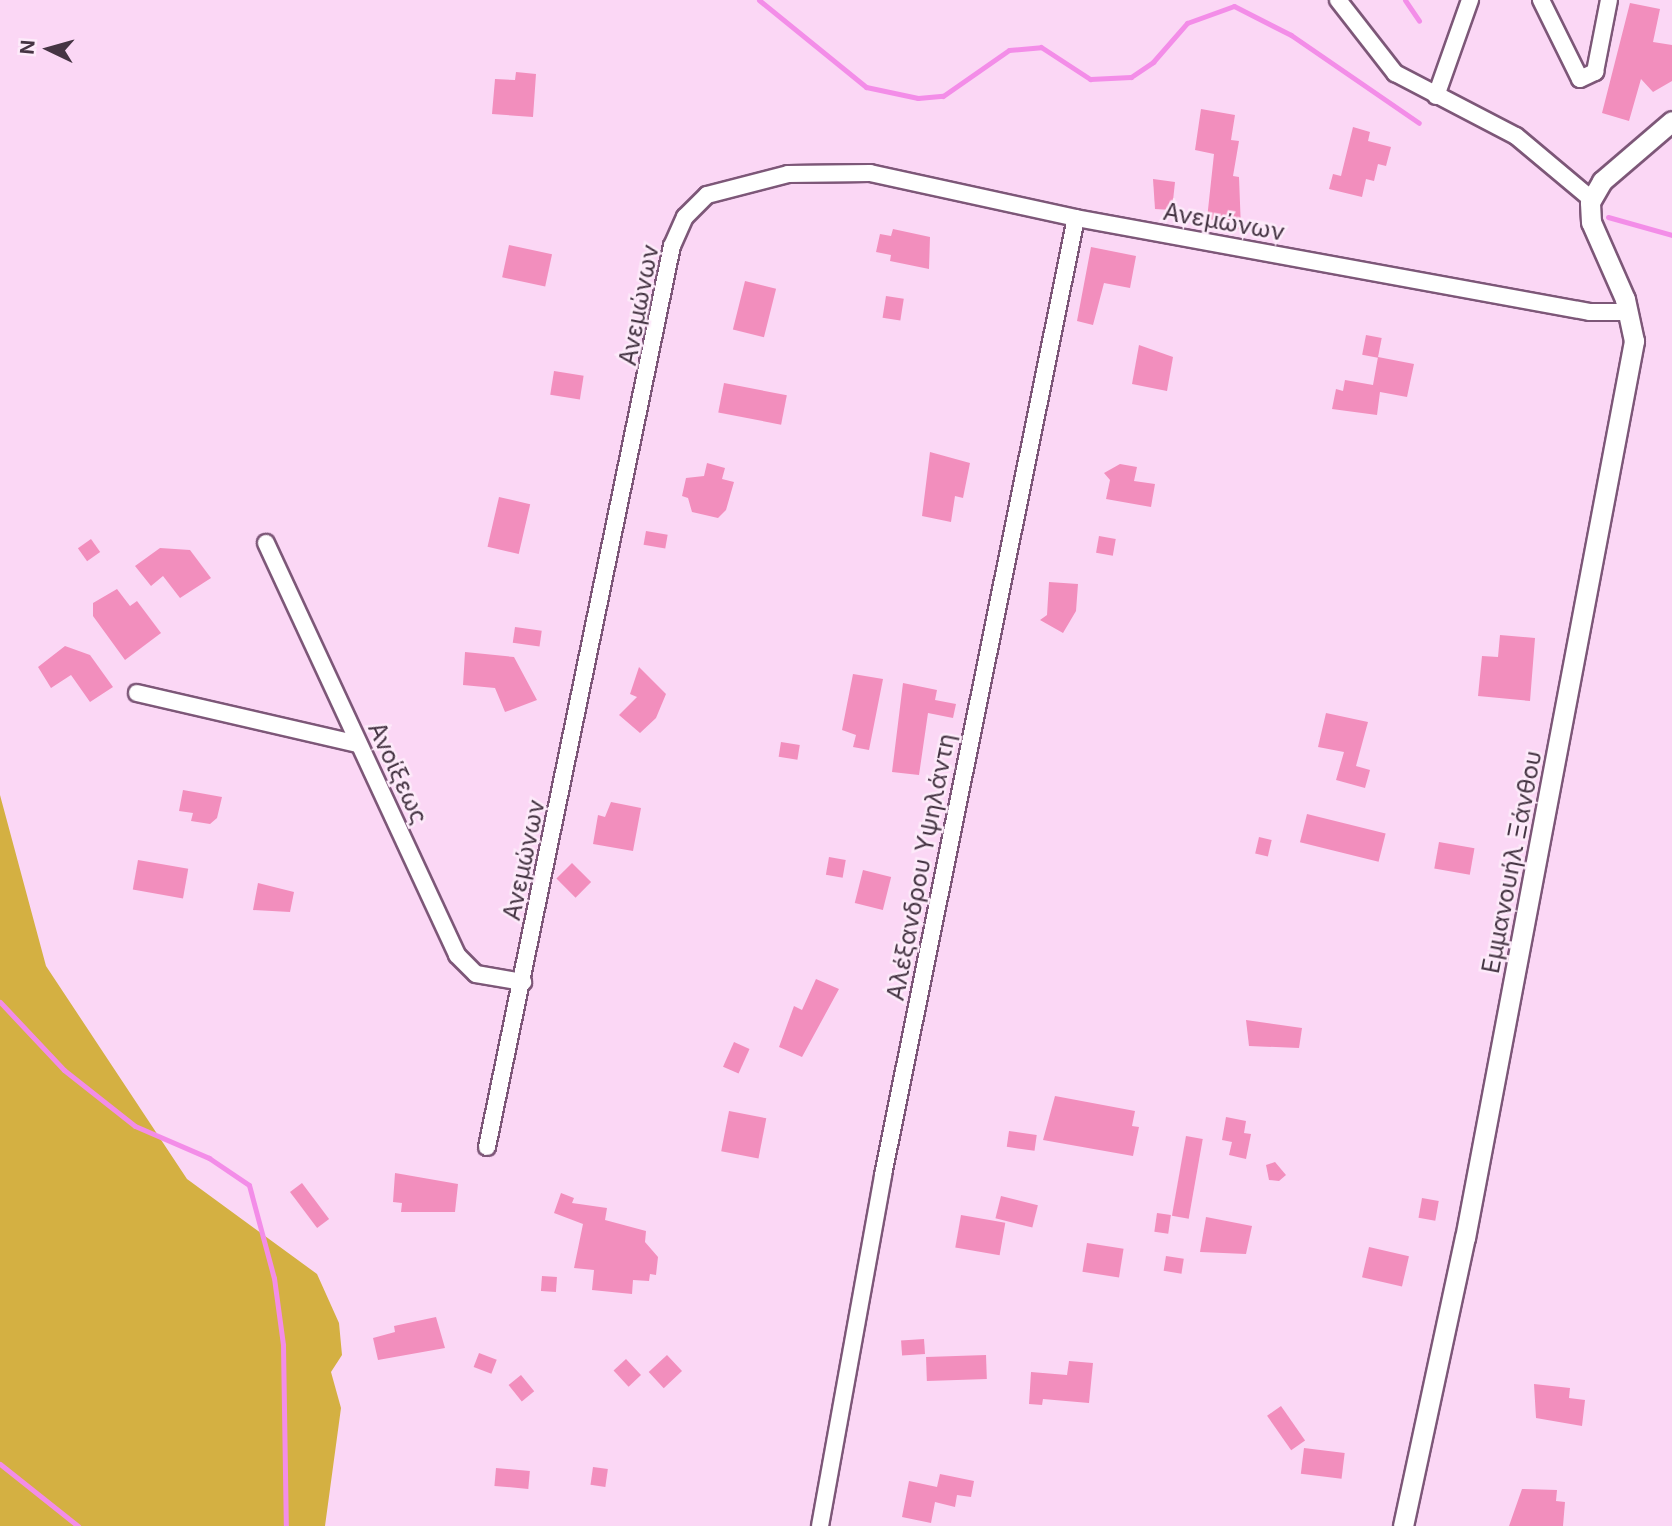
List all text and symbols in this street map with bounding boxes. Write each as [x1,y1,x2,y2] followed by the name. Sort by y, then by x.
[14,14,84,84] north arrow
[15,39,40,55] text: N
[1161,197,1287,247] street label: Ανεμώνων
[613,242,665,368] street label: Ανεμώνων
[362,718,434,828] street label: Ανοίξεως
[881,731,961,1003] street label: Αλέξανδρου Υψηλάντη
[1476,748,1548,976] street label: Εμμανουήλ Ξάνθου
[497,797,551,923] street label: Ανεμώνων

